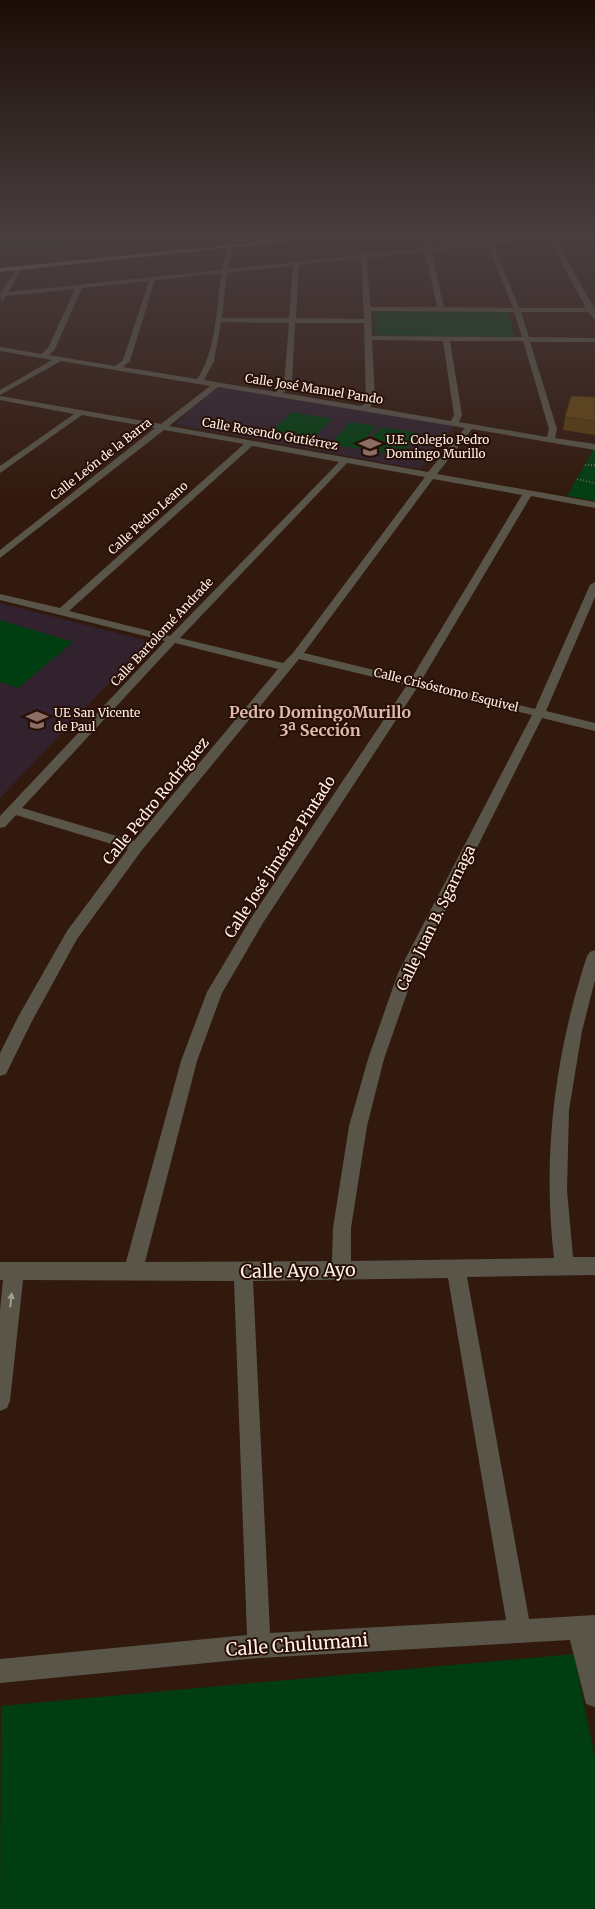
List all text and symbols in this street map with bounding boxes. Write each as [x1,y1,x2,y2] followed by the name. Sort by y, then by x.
[244,370,384,407] street label: Calle José Manuel Pando
[47,414,155,503] street label: Calle León de la Barra
[201,414,340,453] street label: Calle Rosendo Gutiérrez
[386,432,489,461] place label: U.E. Colegio Pedro Domingo Murillo
[357,434,383,460] school or university icon: U.E. Colegio Pedro Domingo Murillo
[105,478,191,557] street label: Calle Pedro Leano
[107,574,216,689] street label: Calle Bartolomé Andrade
[372,664,520,715] street label: Calle Crisóstomo Esquivel
[229,702,411,740] district label: Pedro DomingoMurillo 3ª Sección
[54,705,140,734] place label: UE San Vicente de Paul
[24,707,50,733] school or university icon: UE San Vicente de Paul
[98,733,213,868] street label: Calle Pedro Rodríguez
[220,772,339,941] street label: Calle José Jiménez Pintado
[392,842,479,994] street label: Calle Juan B. Sgarnaga
[240,1258,356,1283] street label: Calle Ayo Ayo
[7,1292,15,1308] one-way arrow
[225,1628,369,1661] street label: Calle Chulumani

